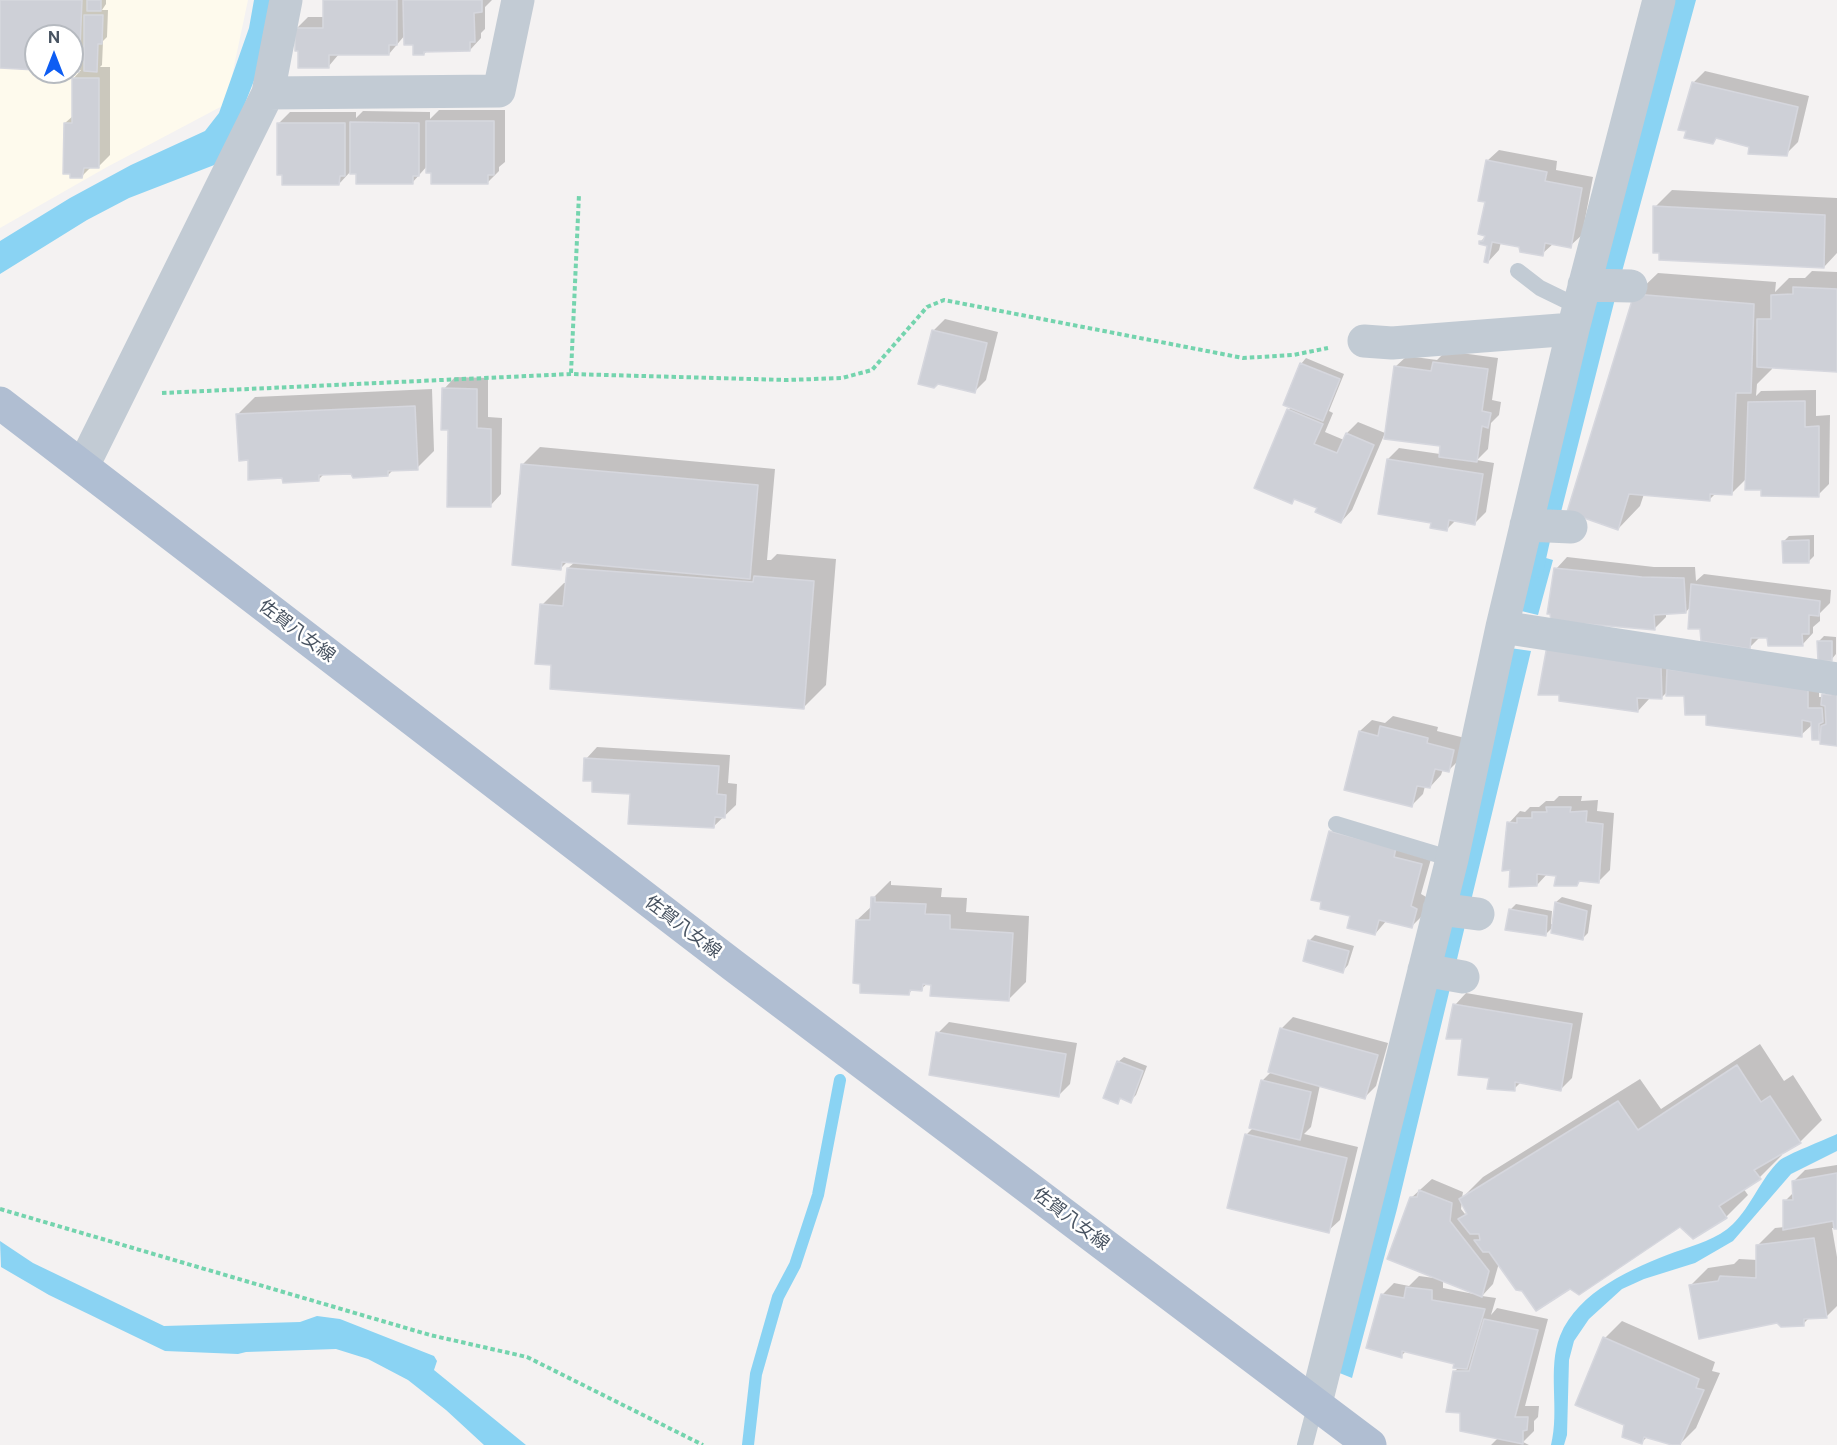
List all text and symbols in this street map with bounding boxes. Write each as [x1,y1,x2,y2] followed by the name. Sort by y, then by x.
[24,24,84,84] north arrow
[48,28,60,47] text: N
[255,595,339,667] street label: 佐賀八女線
[641,891,725,963] street label: 佐賀八女線
[1029,1183,1113,1255] street label: 佐賀八女線

